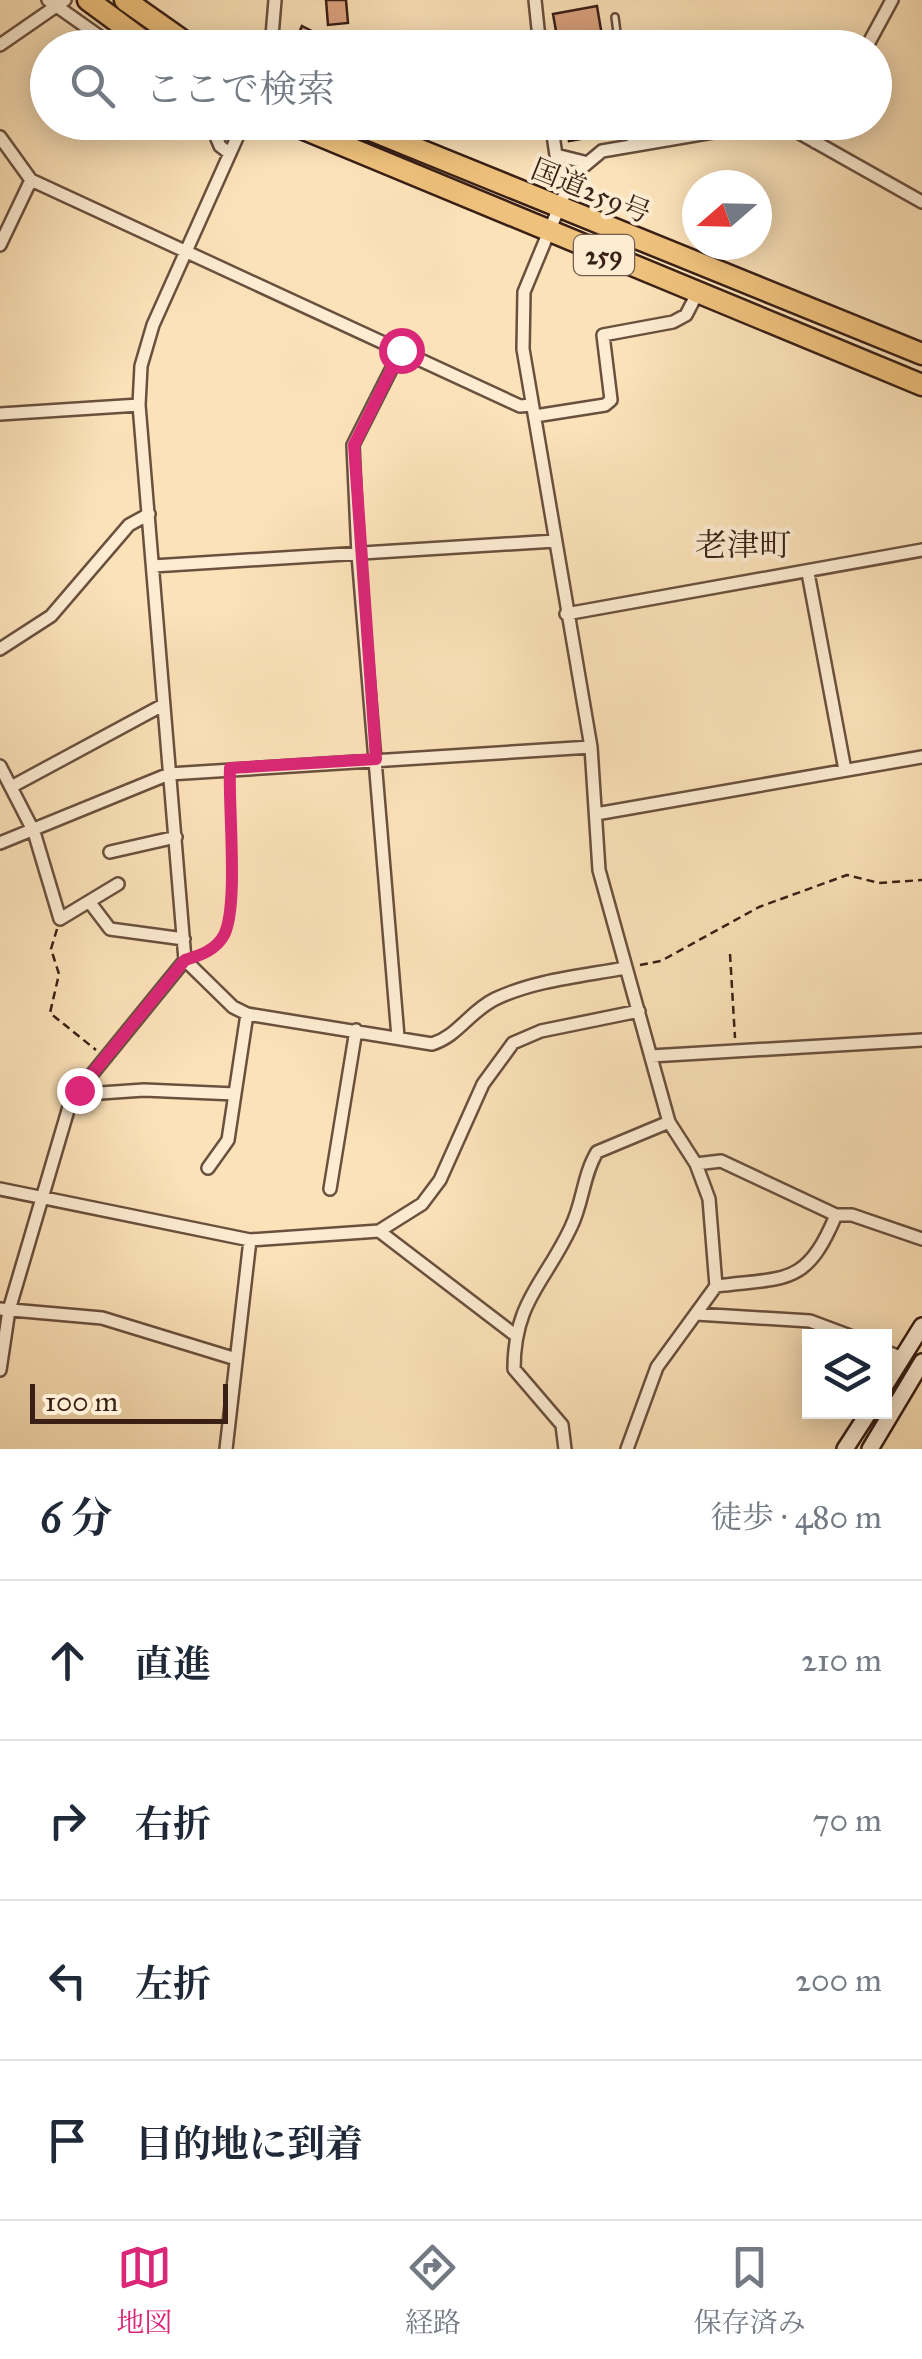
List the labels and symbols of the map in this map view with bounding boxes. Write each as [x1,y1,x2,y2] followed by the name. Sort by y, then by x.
[526,151,656,231] street label: 国道259号
[682,170,772,260] north arrow
[574,235,634,275] road number: 259
[379,328,425,374] route start
[695,526,791,565] district label: 老津町
[57,1068,103,1114] route end
[30,1379,228,1424] scale bar

